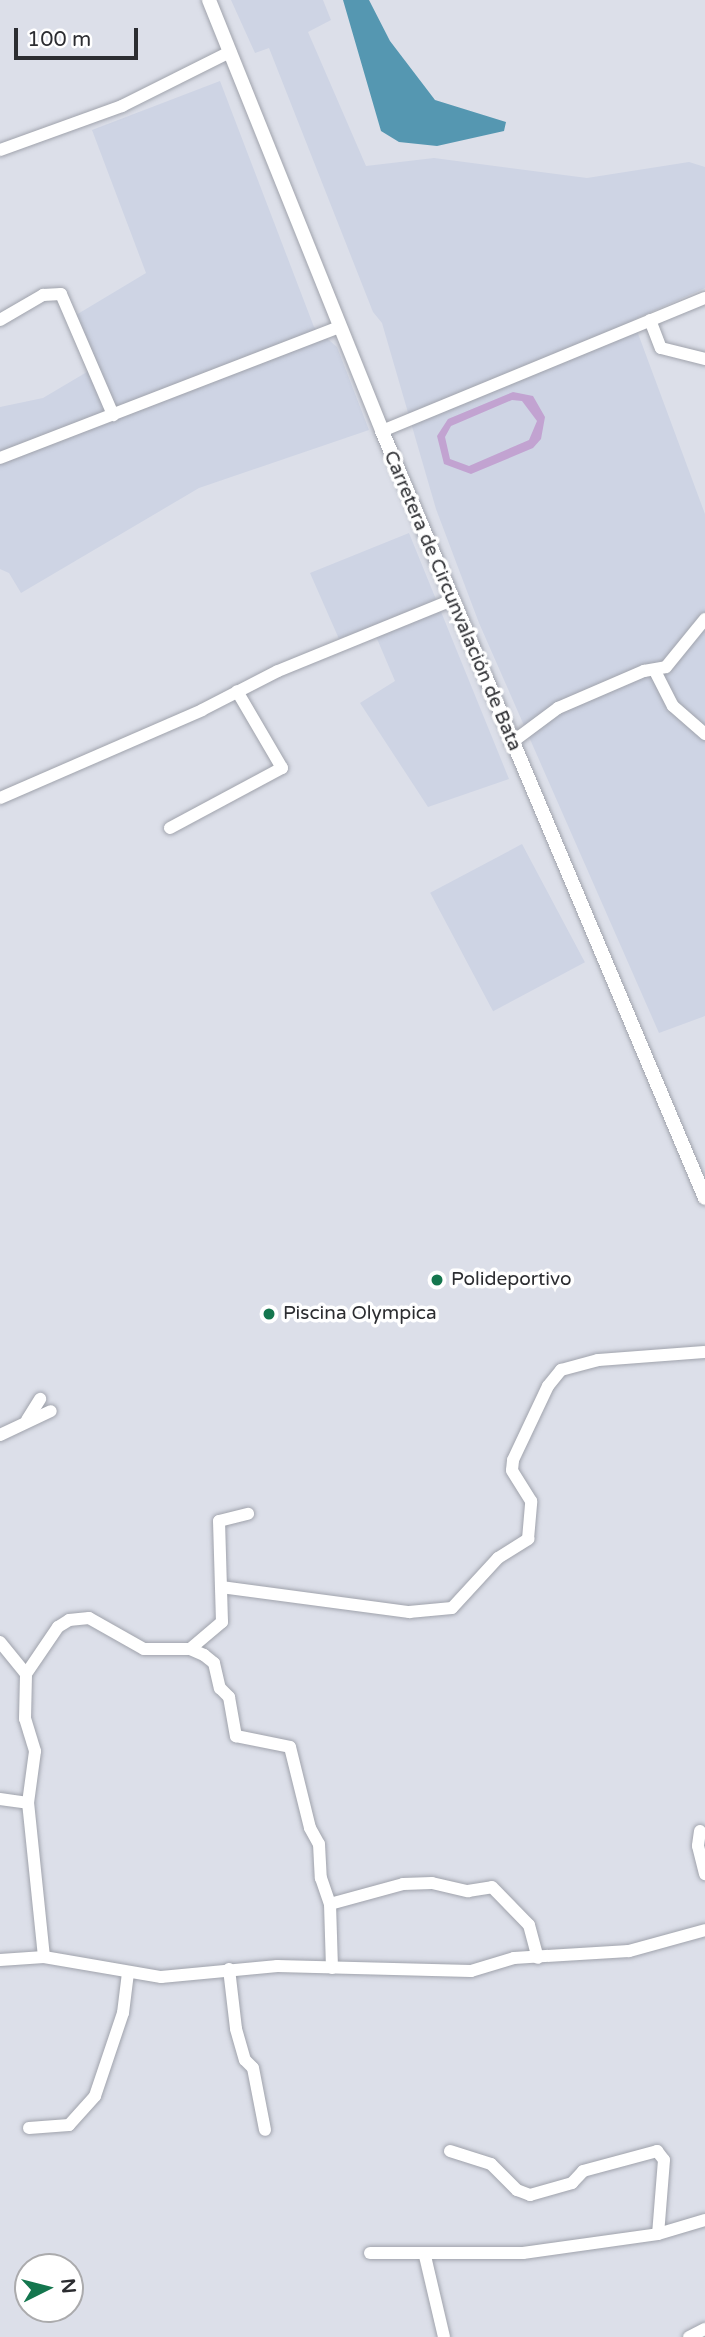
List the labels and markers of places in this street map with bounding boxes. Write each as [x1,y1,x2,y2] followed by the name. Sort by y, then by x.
[451,1269,572,1291] place label: Polideportivo
[429,1272,445,1288] marker: Polideportivo
[283,1303,437,1325] place label: Piscina Olympica
[261,1306,277,1322] marker: Piscina Olympica

